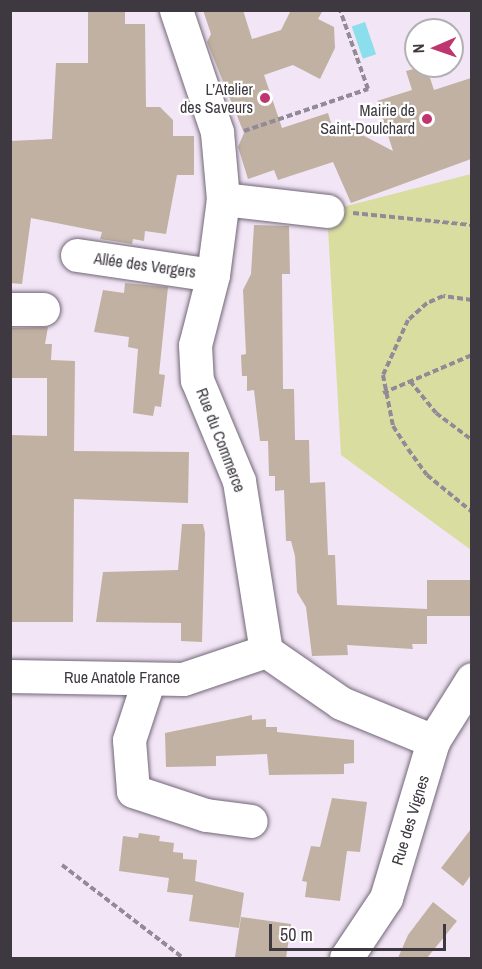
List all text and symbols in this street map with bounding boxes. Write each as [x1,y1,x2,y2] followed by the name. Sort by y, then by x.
[404,18,464,78] north arrow
[407,43,429,54] text: N
[180,79,253,117] place label: L’Atelier des Saveurs
[258,91,272,105] marker: L’Atelier des Saveurs
[320,100,415,138] place label: Mairie de Saint-Doulchard
[420,112,434,126] marker: Mairie de Saint-Doulchard
[93,248,197,282] street label: Allée des Vergers
[192,385,250,495] street label: Rue du Commerce
[64,667,180,687] street label: Rue Anatole France
[387,773,433,867] street label: Rue des Vignes
[272,912,449,950] scale bar
[280,922,313,947] text: 50 m

